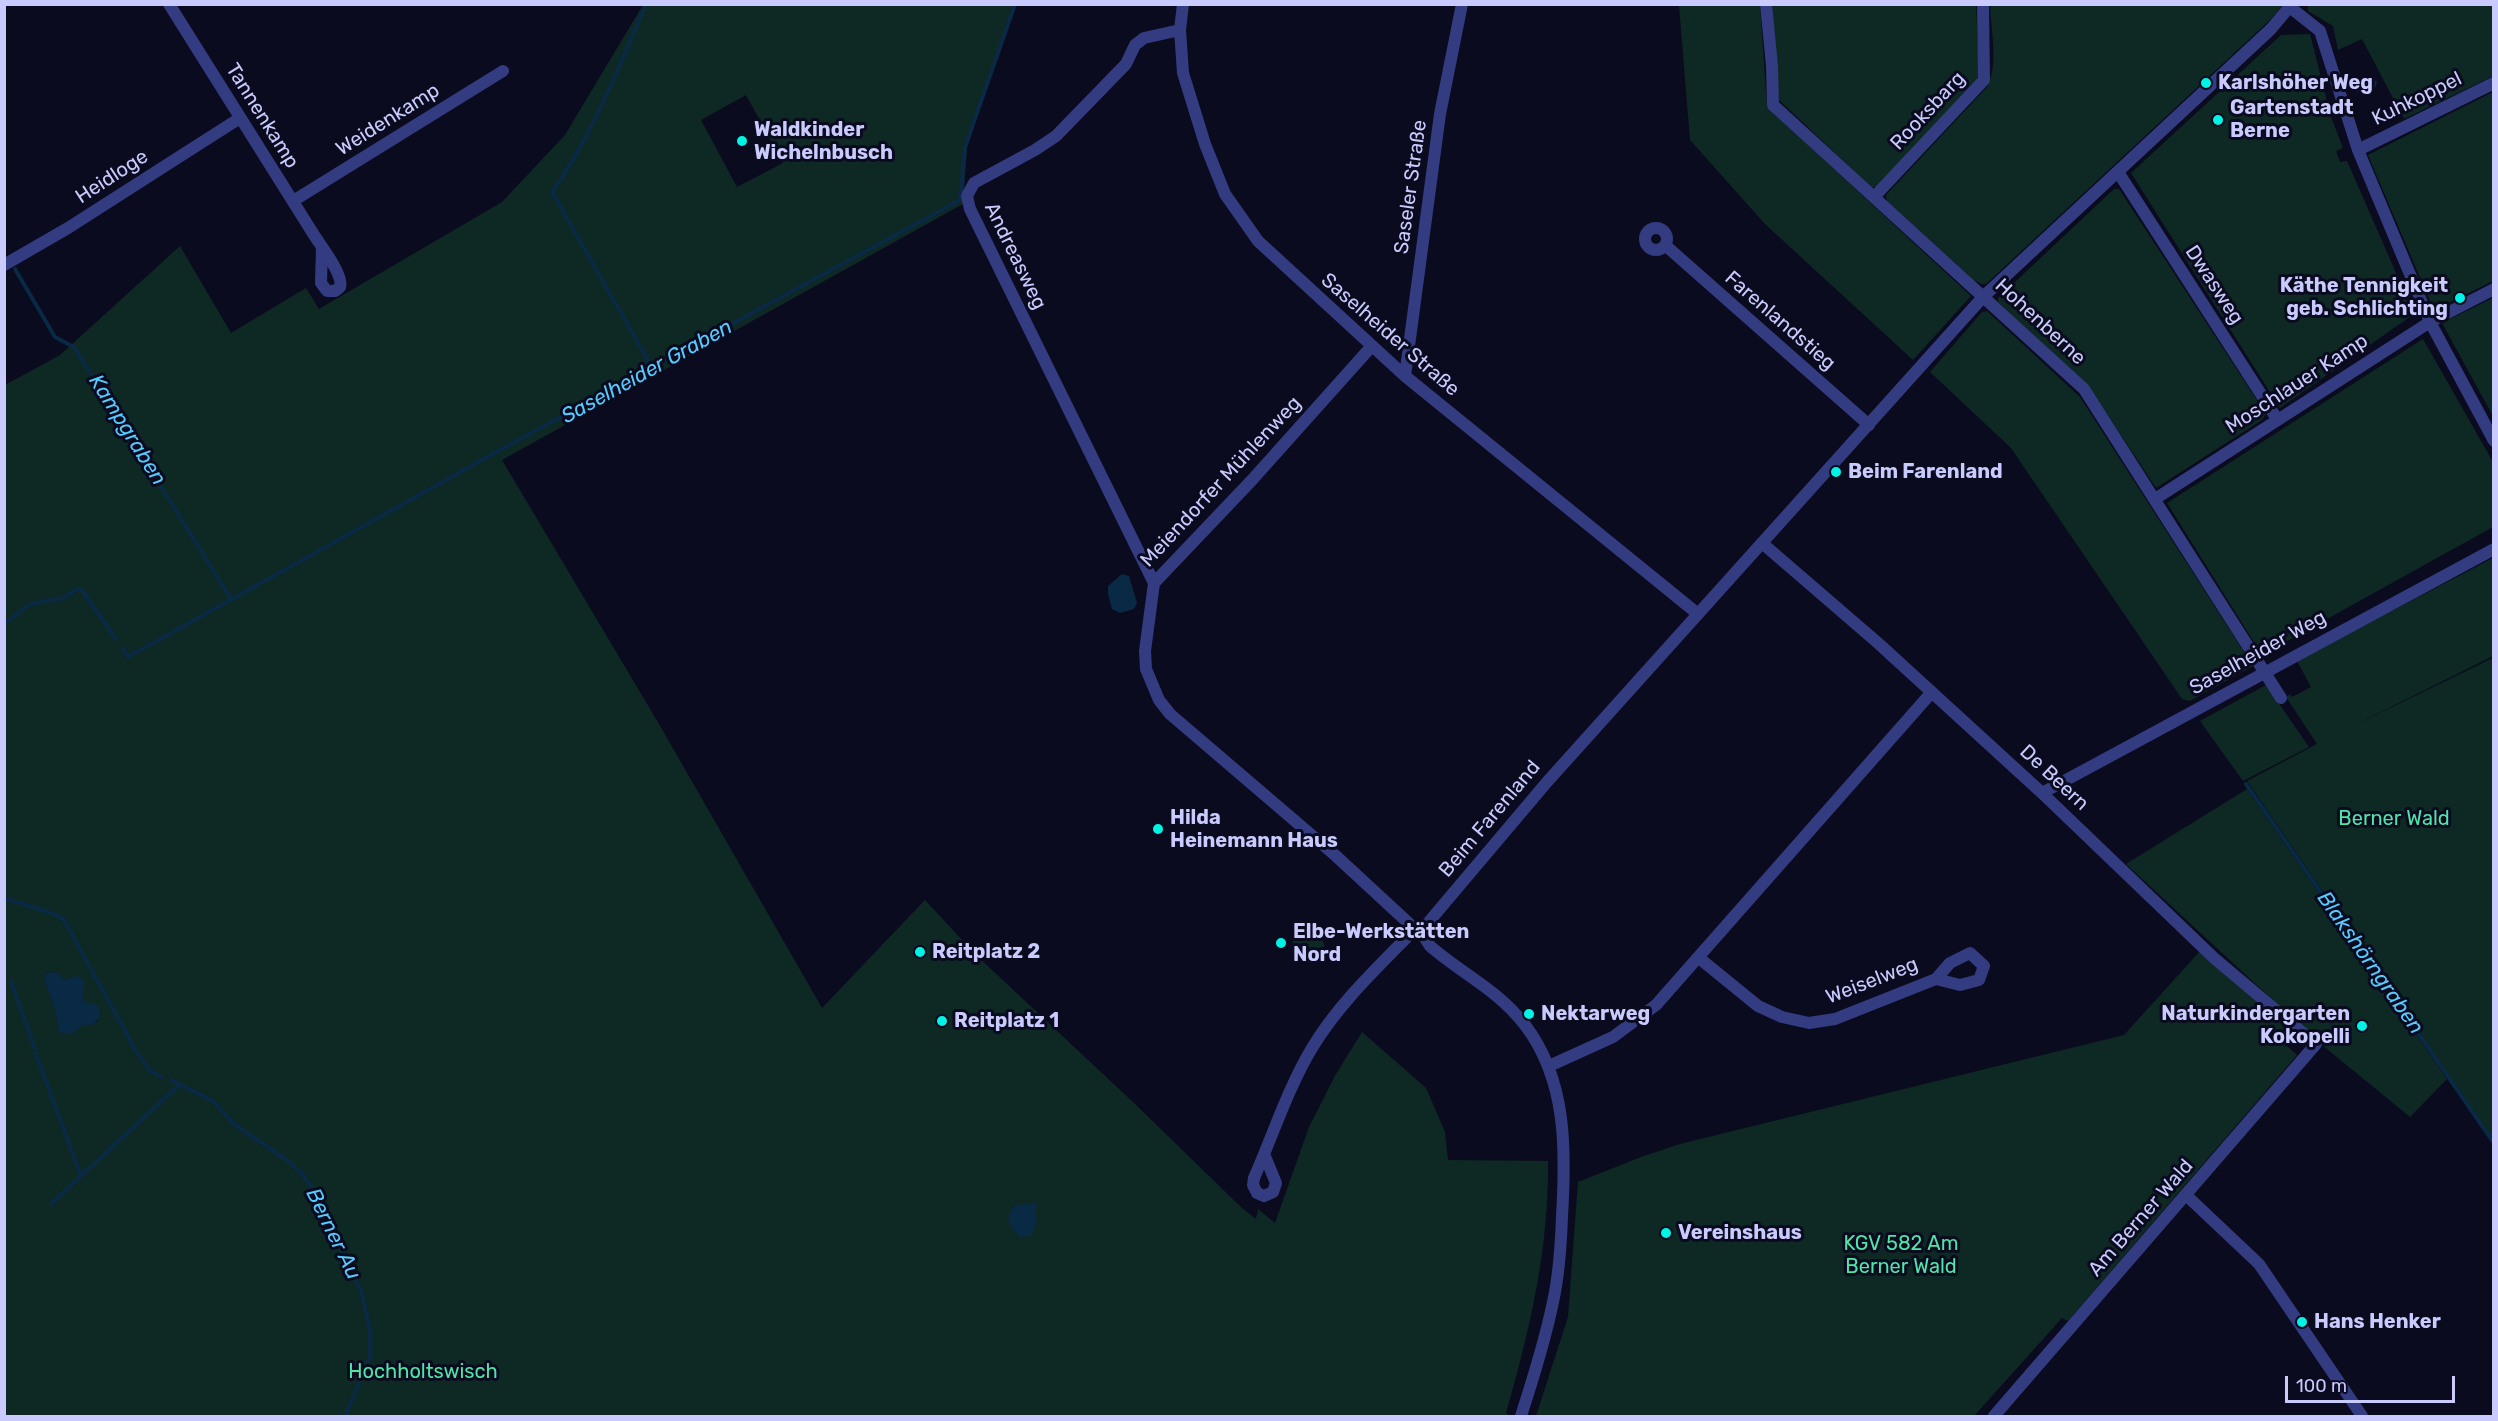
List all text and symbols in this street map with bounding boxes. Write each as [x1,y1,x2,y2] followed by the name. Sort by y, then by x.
[220,59,304,173] street label: Tannenkamp
[1886,67,1970,155] street label: Rooksbarg
[2368,67,2466,131] street label: Kuhkoppel
[2218,71,2373,95] place label: Karlshöher Weg
[2199,76,2213,90] marker: Karlshöher Weg
[332,79,444,161] street label: Weidenkamp
[2230,96,2353,143] place label: Gartenstadt Berne
[2211,113,2225,127] marker: Gartenstadt Berne
[754,118,893,165] place label: Waldkinder Wichelnbusch
[1390,118,1432,256] street label: Saseler Straße
[735,134,749,148] marker: Waldkinder Wichelnbusch
[71,145,153,209] street label: Heidloge
[979,199,1051,313] street label: Andreasweg
[2180,241,2248,329] street label: Dwasweg
[1720,266,1840,376] street label: Farenlandstieg
[1316,268,1464,402] street label: Saselheider Straße
[1990,274,2090,370] street label: Hohenberne
[2280,274,2448,321] place label: Käthe Tennigkeit geb. Schlichting
[2453,291,2467,305] marker: Käthe Tennigkeit geb. Schlichting
[557,315,737,429] water label: Saselheider Graben
[2221,329,2373,439] street label: Moschlauer Kamp
[83,370,171,490] water label: Kampgraben
[1136,392,1306,572] street label: Meiendorfer Mühlenweg
[1848,460,2003,484] place label: Beim Farenland
[1829,465,1843,479] marker: Beim Farenland
[2186,606,2330,700] street label: Saselheider Weg
[2015,740,2093,816] street label: De Beern
[1434,756,1546,882] street label: Beim Farenland
[1170,806,1338,853] place label: Hilda Heinemann Haus
[2338,807,2450,831] park label: Berner Wald
[1151,822,1165,836] marker: Hilda Heinemann Haus
[2311,887,2429,1039] water label: Blakshörngraben
[1293,920,1469,967] place label: Elbe-Werkstätten Nord
[1274,936,1288,950] marker: Elbe-Werkstätten Nord
[932,940,1040,964] place label: Reitplatz 2
[913,945,927,959] marker: Reitplatz 2
[1823,952,1921,1010] street label: Weiselweg
[1541,1002,1650,1026] place label: Nektarweg
[2161,1002,2350,1049] place label: Naturkindergarten Kokopelli
[1522,1007,1536,1021] marker: Nektarweg
[954,1009,1059,1033] place label: Reitplatz 1
[935,1014,949,1028] marker: Reitplatz 1
[2355,1019,2369,1033] marker: Naturkindergarten Kokopelli
[2084,1154,2198,1282] street label: Am Berner Wald
[300,1184,366,1284] water label: Berner Au
[1678,1221,1802,1245] place label: Vereinshaus
[1659,1226,1673,1240] marker: Vereinshaus
[1844,1232,1958,1279] park label: KGV 582 Am Berner Wald
[2314,1310,2441,1334] place label: Hans Henker
[2295,1315,2309,1329] marker: Hans Henker
[348,1360,498,1384] park label: Hochholtswisch
[2288,1364,2458,1402] scale bar
[2296,1375,2347,1397] text: 100 m

